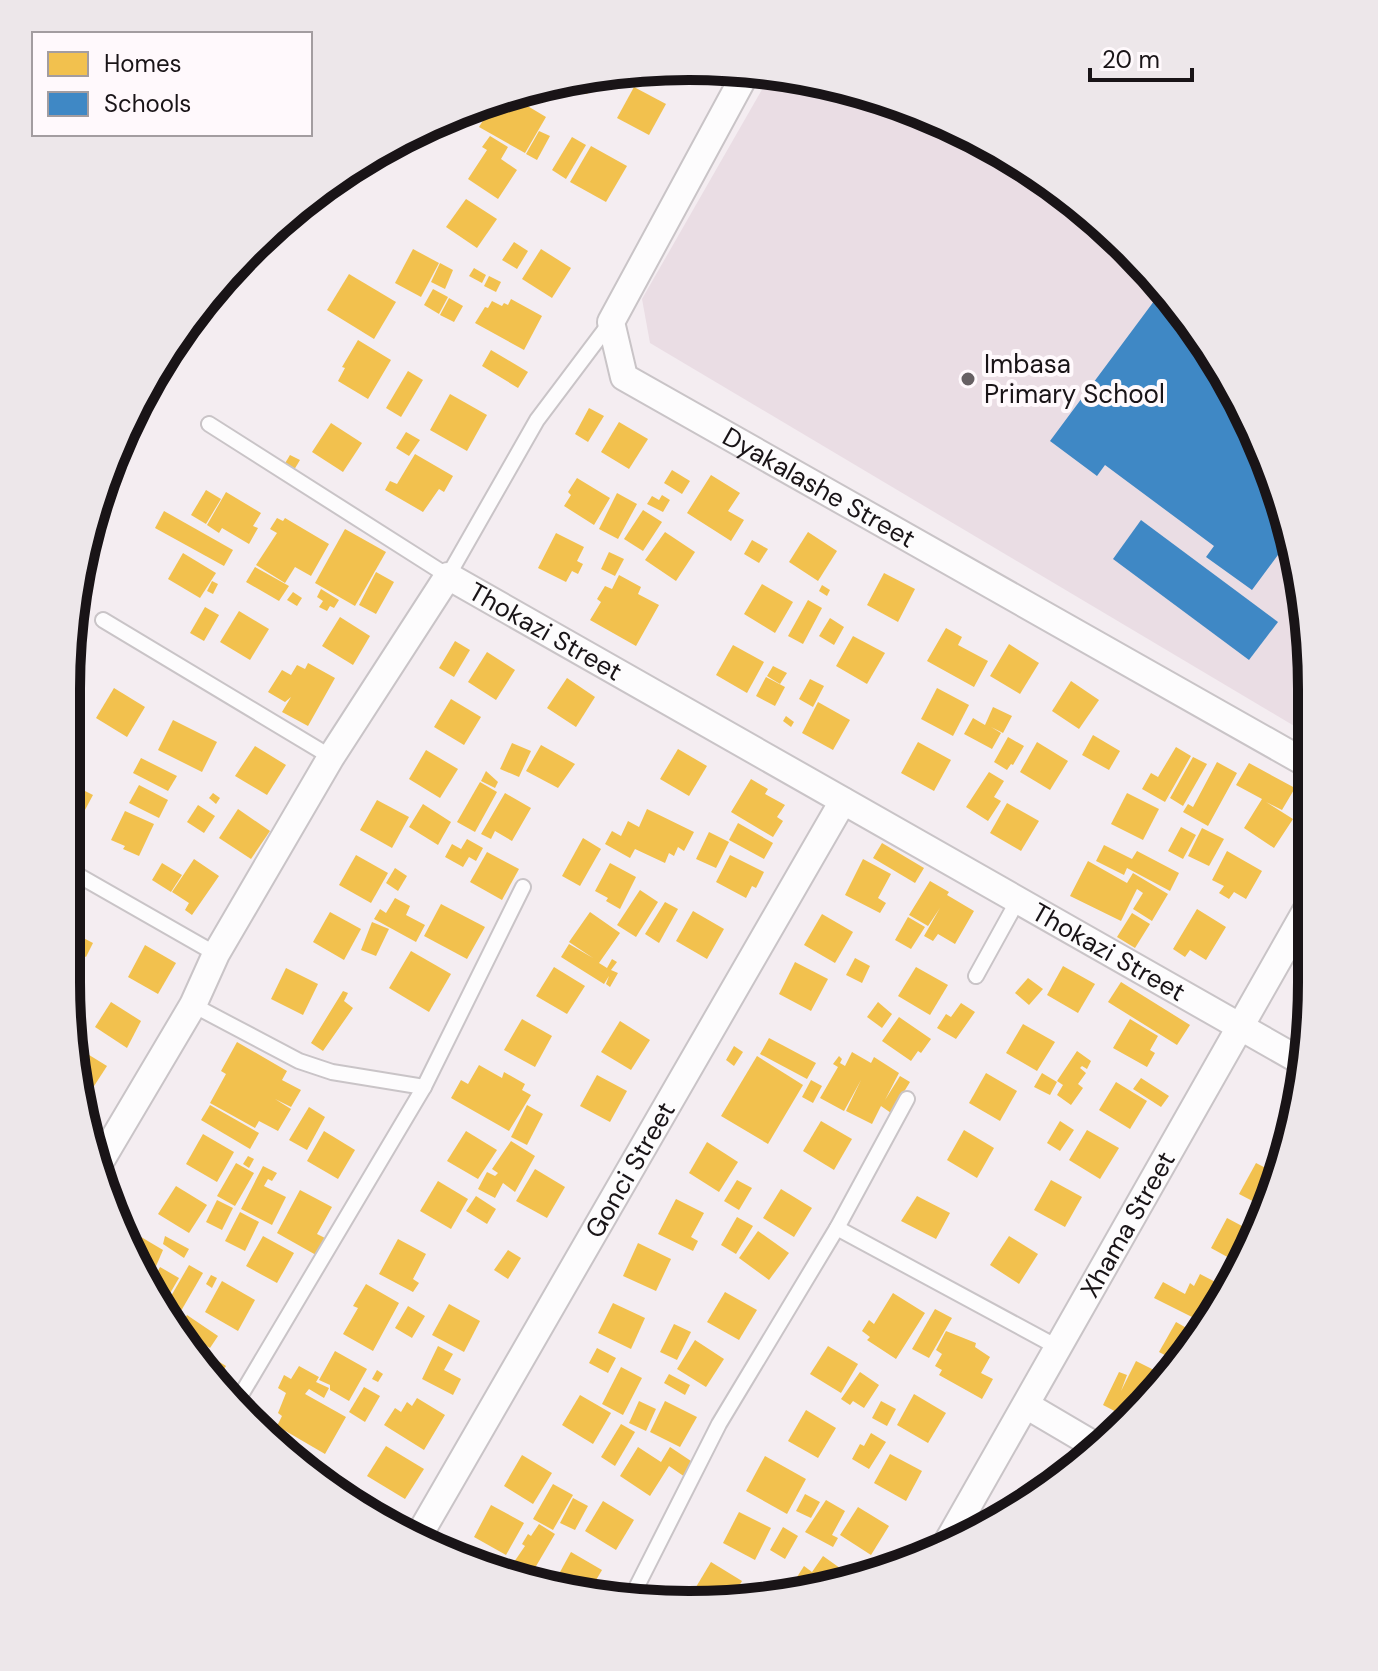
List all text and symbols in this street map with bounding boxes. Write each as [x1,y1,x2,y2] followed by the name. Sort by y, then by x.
[32,32,312,136] legend
[1090,32,1192,82] scale bar
[1102,44,1160,75] text: 20 m
[104,48,182,79] text: Homes
[104,88,191,119] text: Schools
[984,347,1165,411] place label: Imbasa Primary School
[959,370,977,388] marker: Imbasa Primary School
[716,419,921,555] street label: Dyakalashe Street
[463,574,628,688] street label: Thokazi Street
[1026,895,1191,1009] street label: Thokazi Street
[577,1096,683,1244] street label: Gonci Street
[1073,1145,1183,1304] street label: Xhama Street

